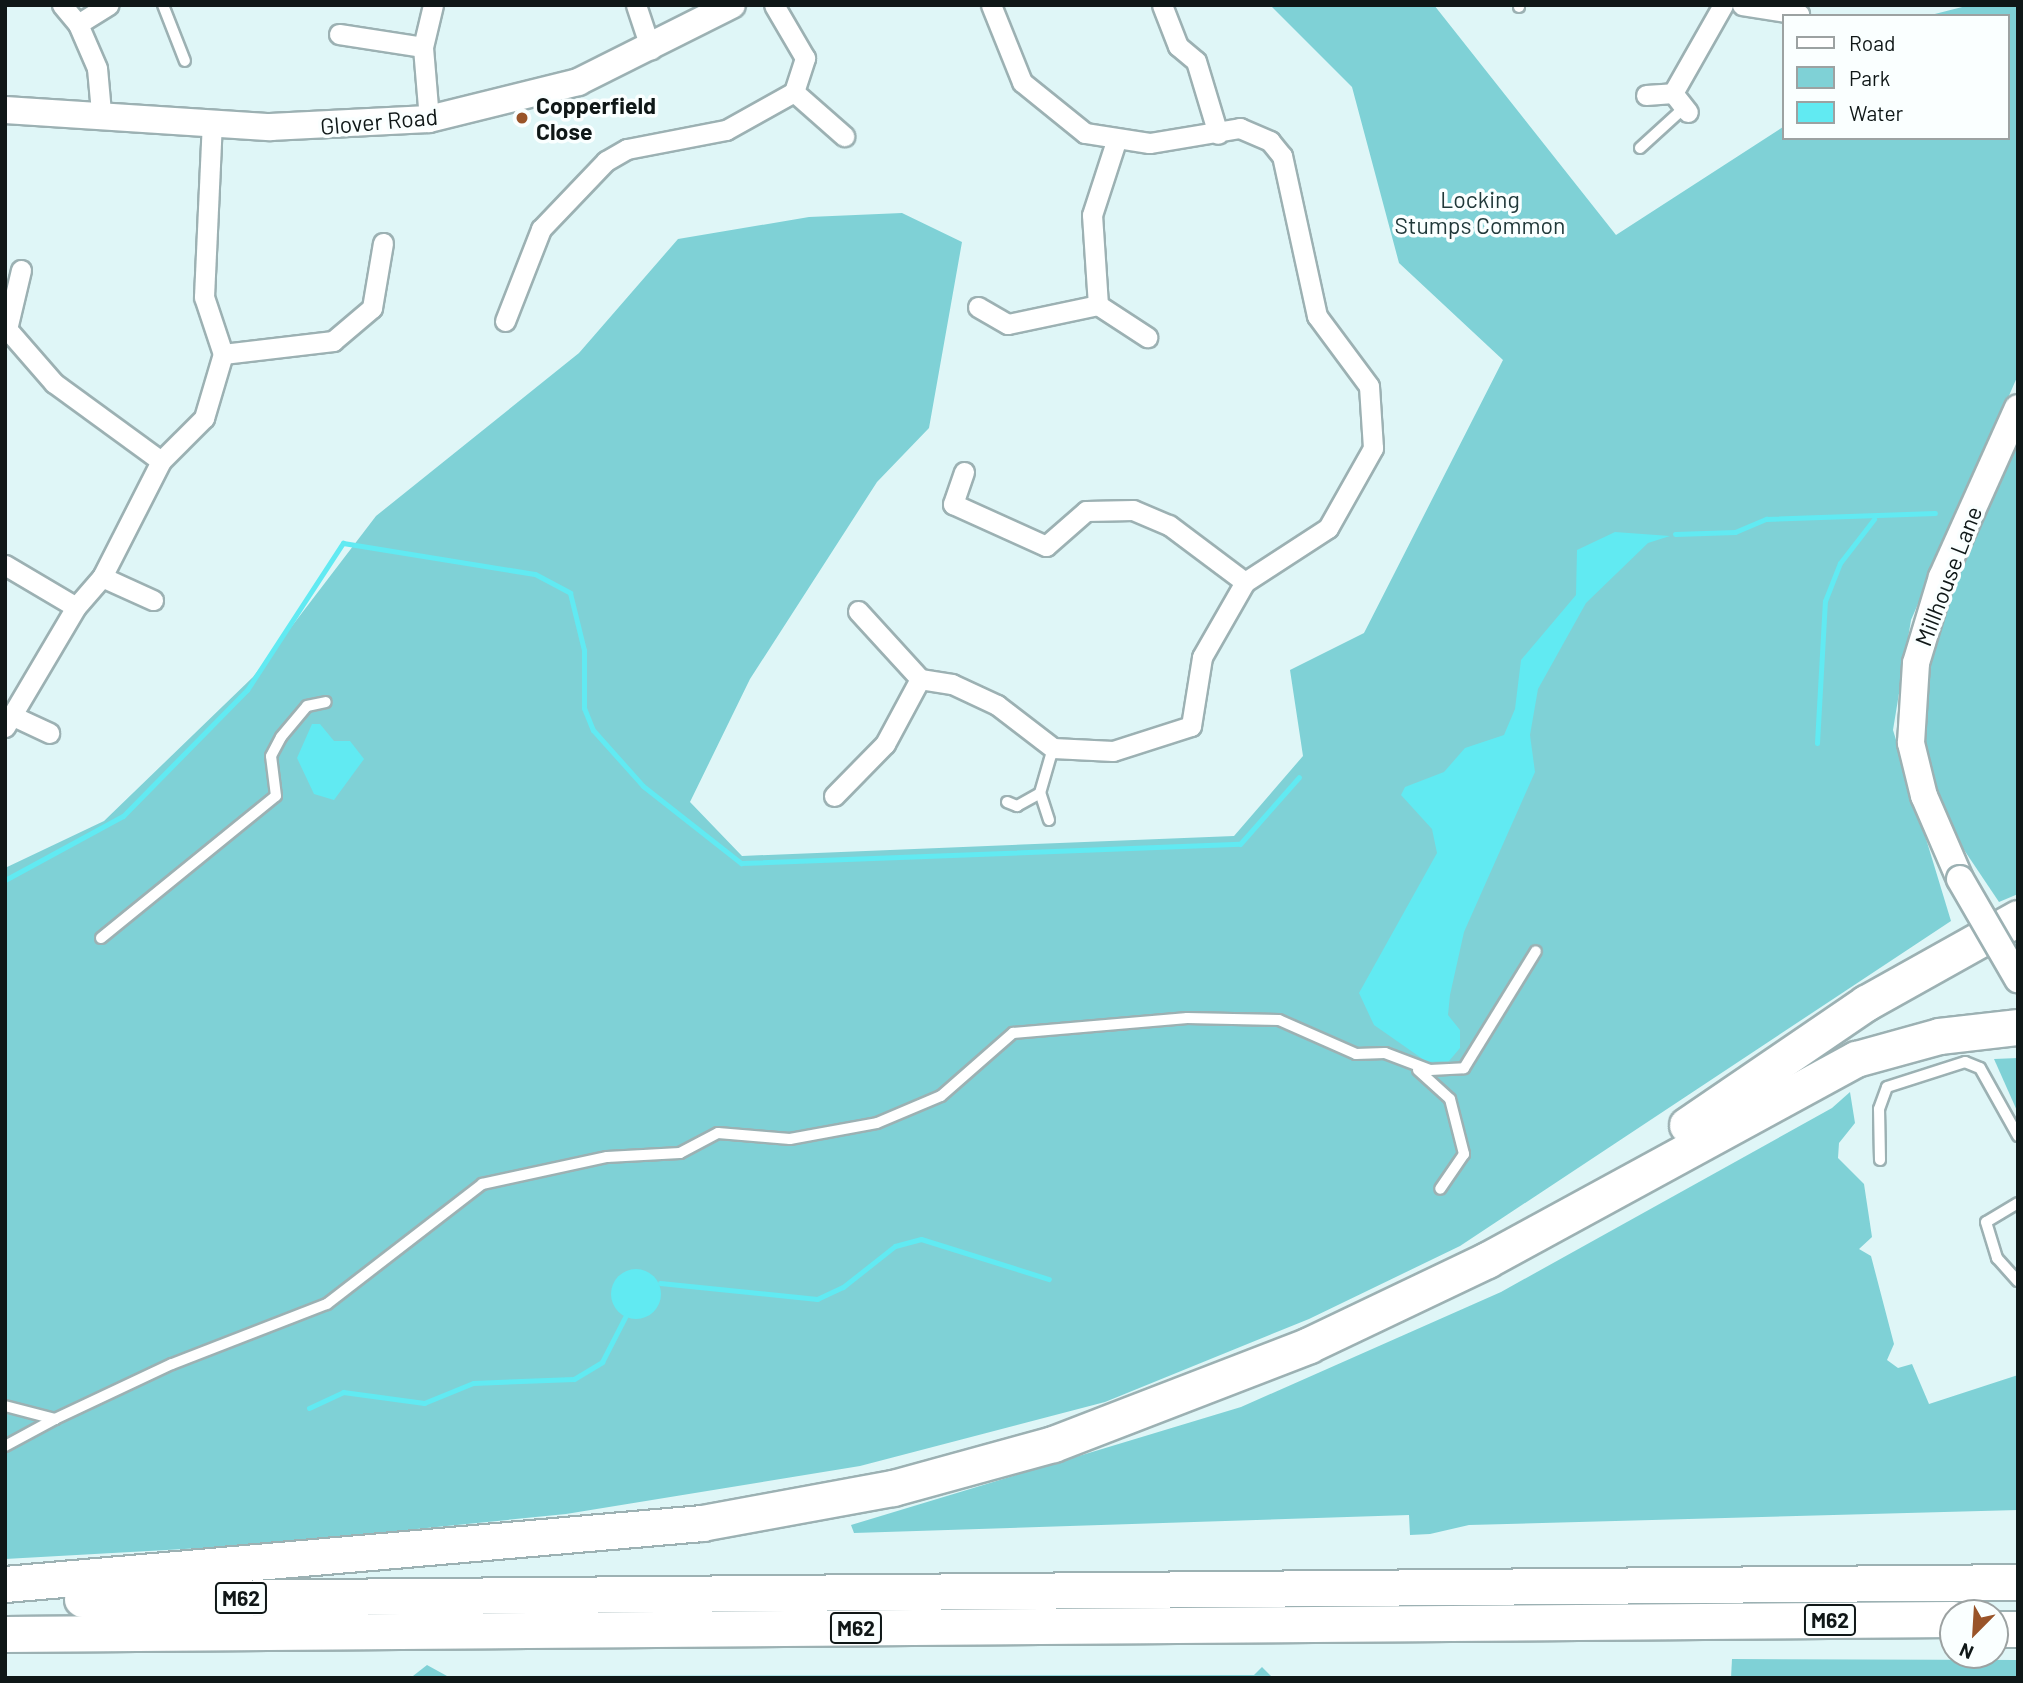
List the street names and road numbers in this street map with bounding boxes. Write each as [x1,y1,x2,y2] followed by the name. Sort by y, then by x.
[319,102,439,140] street label: Glover Road
[1909,502,1987,650] street label: Millhouse Lane
[215,1580,267,1616] road number: M62
[1804,1602,1856,1638] road number: M62
[830,1610,882,1646] road number: M62

